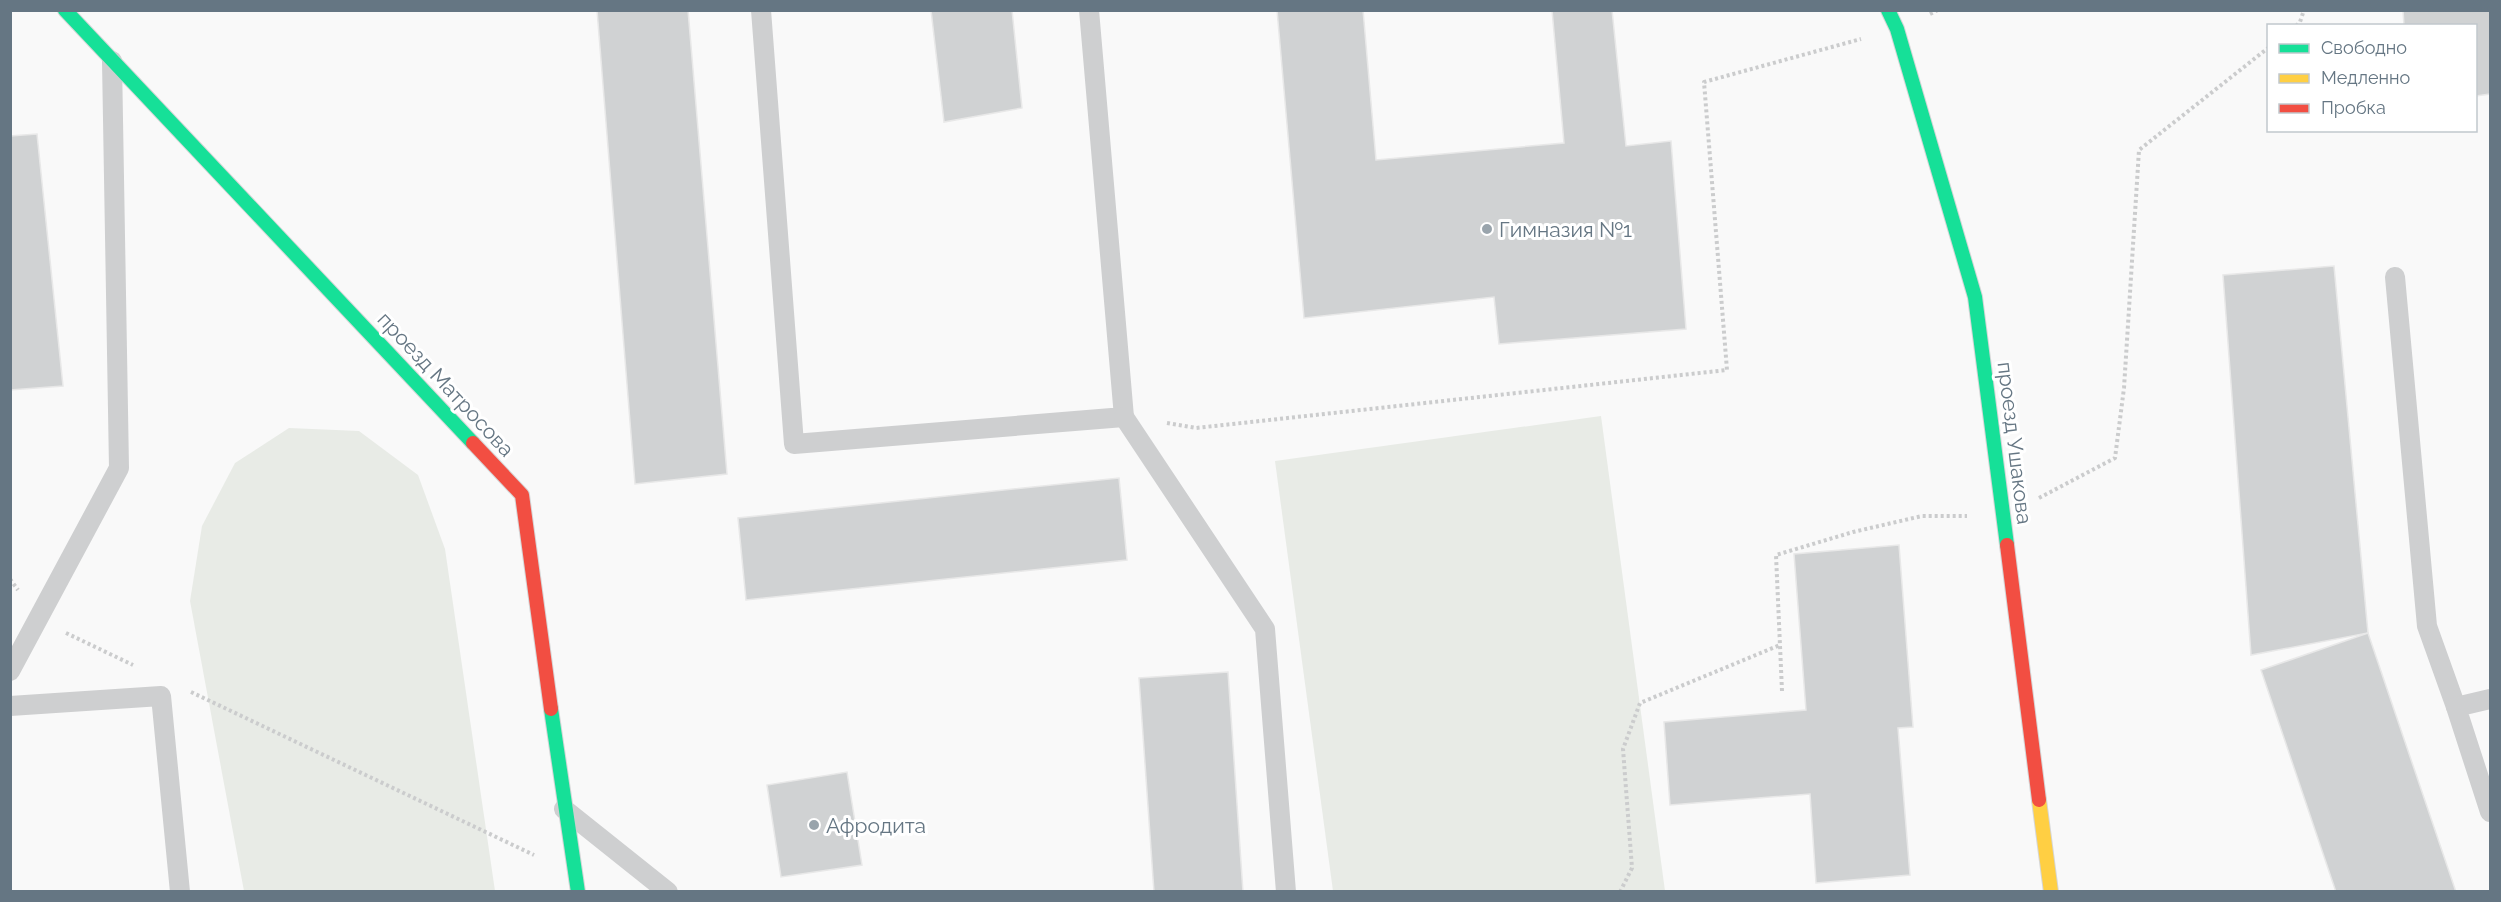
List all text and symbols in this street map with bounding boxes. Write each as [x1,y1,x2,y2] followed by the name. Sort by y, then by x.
[2267,24,2477,132] legend
[2321,37,2407,58] text: Свободно
[2321,67,2410,88] text: Медленно
[2321,97,2386,118] text: Пробка
[1499,217,1632,242] place label: Гимназия №1
[1480,222,1494,236] marker: Гимназия №1
[373,307,519,461] street label: проезд Матросова
[1993,360,2037,526] street label: проезд Ушакова
[826,813,926,838] place label: Афродита
[807,818,821,832] marker: Афродита

